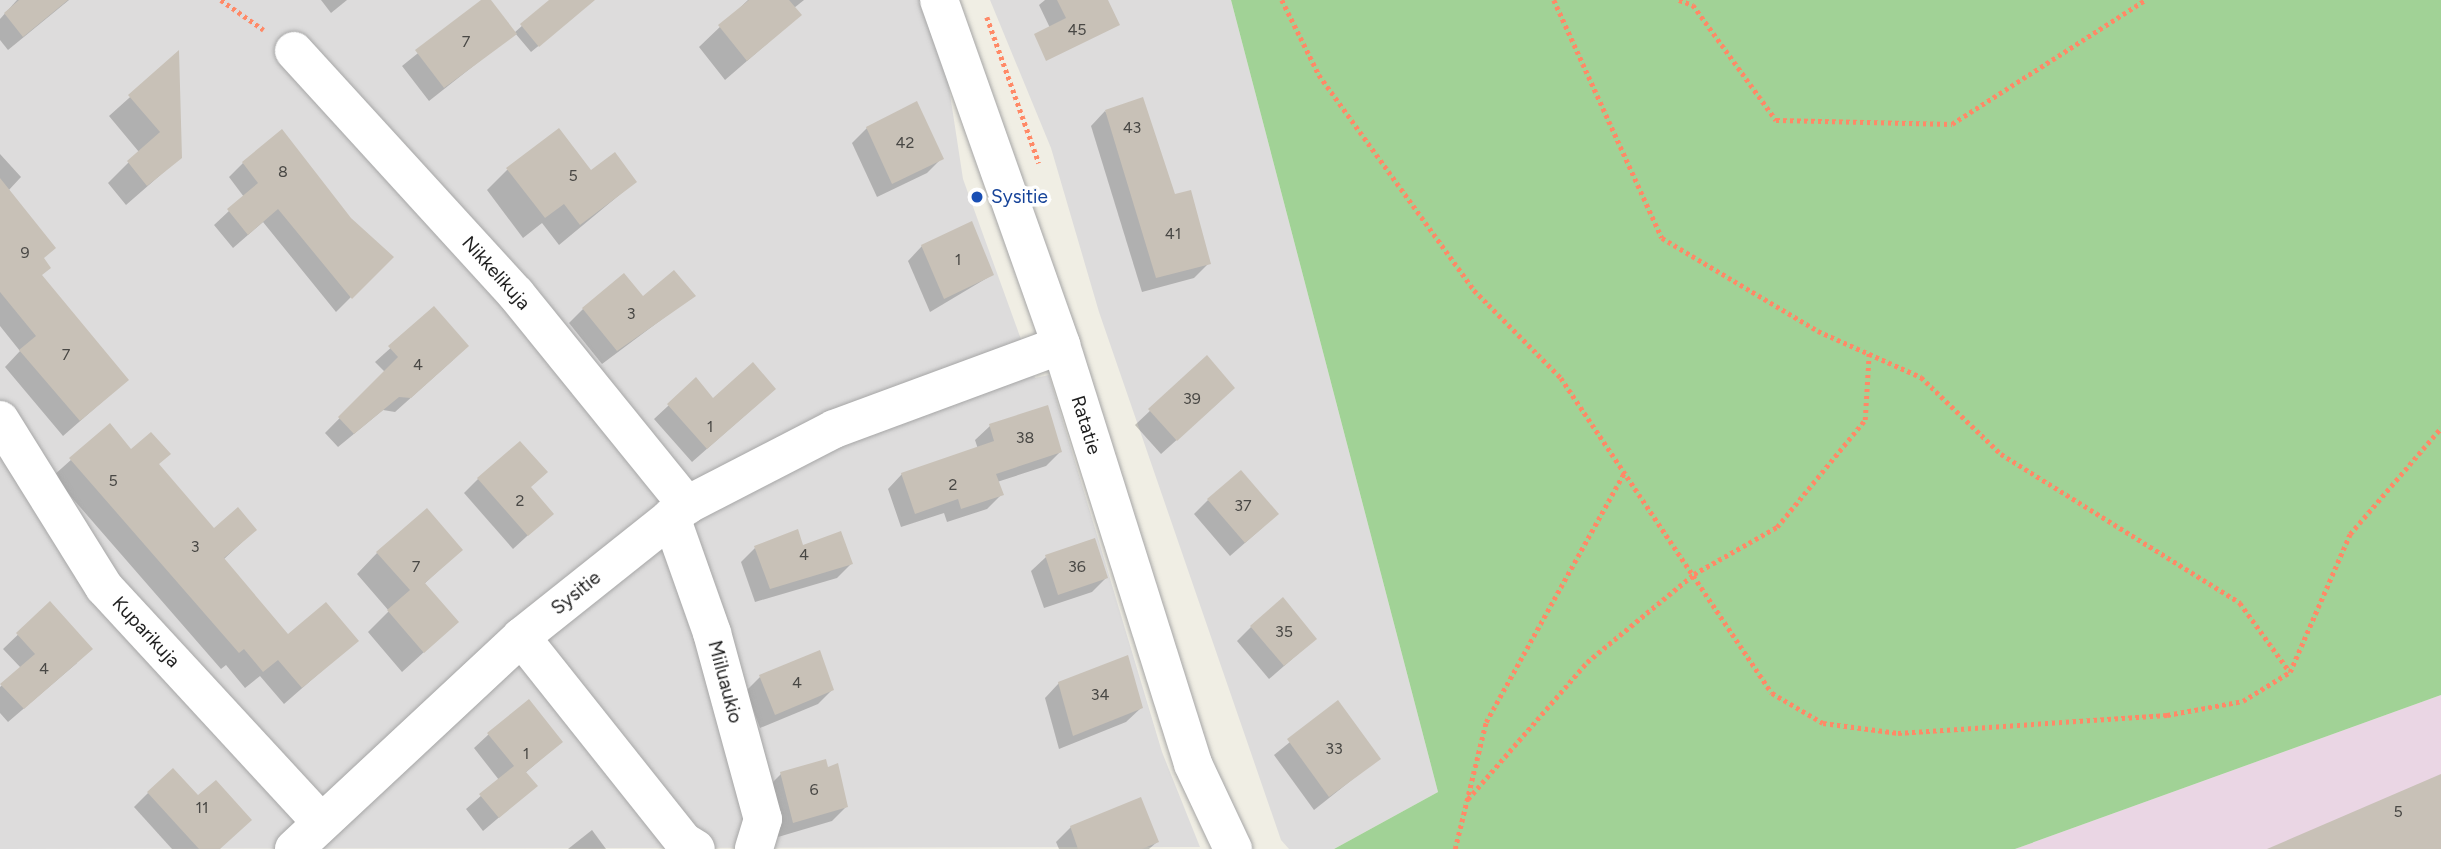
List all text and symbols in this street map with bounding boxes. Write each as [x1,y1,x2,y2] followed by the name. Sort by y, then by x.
[1067,20,1087,40] house number: 45
[462,32,470,52] house number: 7
[1123,118,1141,138] house number: 43
[896,133,914,153] house number: 42
[278,162,288,182] house number: 8
[568,166,578,186] house number: 5
[991,186,1048,208] place label: Sysitie
[969,189,985,205] marker: Sysitie
[1165,224,1181,244] house number: 41
[457,232,535,314] street label: Nikkelikuja
[20,243,30,263] house number: 9
[955,250,961,270] house number: 1
[627,304,635,324] house number: 3
[62,345,70,365] house number: 7
[413,355,423,375] house number: 4
[1183,389,1201,409] house number: 39
[1066,393,1106,457] street label: Ratatie
[707,417,713,437] house number: 1
[1016,428,1034,448] house number: 38
[108,471,118,491] house number: 5
[949,475,957,495] house number: 2
[516,491,524,511] house number: 2
[1234,496,1252,516] house number: 37
[191,537,199,557] house number: 3
[799,545,809,565] house number: 4
[412,557,420,577] house number: 7
[1068,557,1086,577] house number: 36
[547,566,605,620] street label: Sysitie
[107,592,185,672] street label: Kuparikuja
[1275,622,1293,642] house number: 35
[703,638,747,726] street label: Miiluaukio
[39,659,49,679] house number: 4
[792,673,802,693] house number: 4
[1091,685,1109,705] house number: 34
[1325,739,1343,759] house number: 33
[523,744,529,764] house number: 1
[809,780,819,800] house number: 6
[195,798,209,818] house number: 11
[2393,802,2403,822] house number: 5

